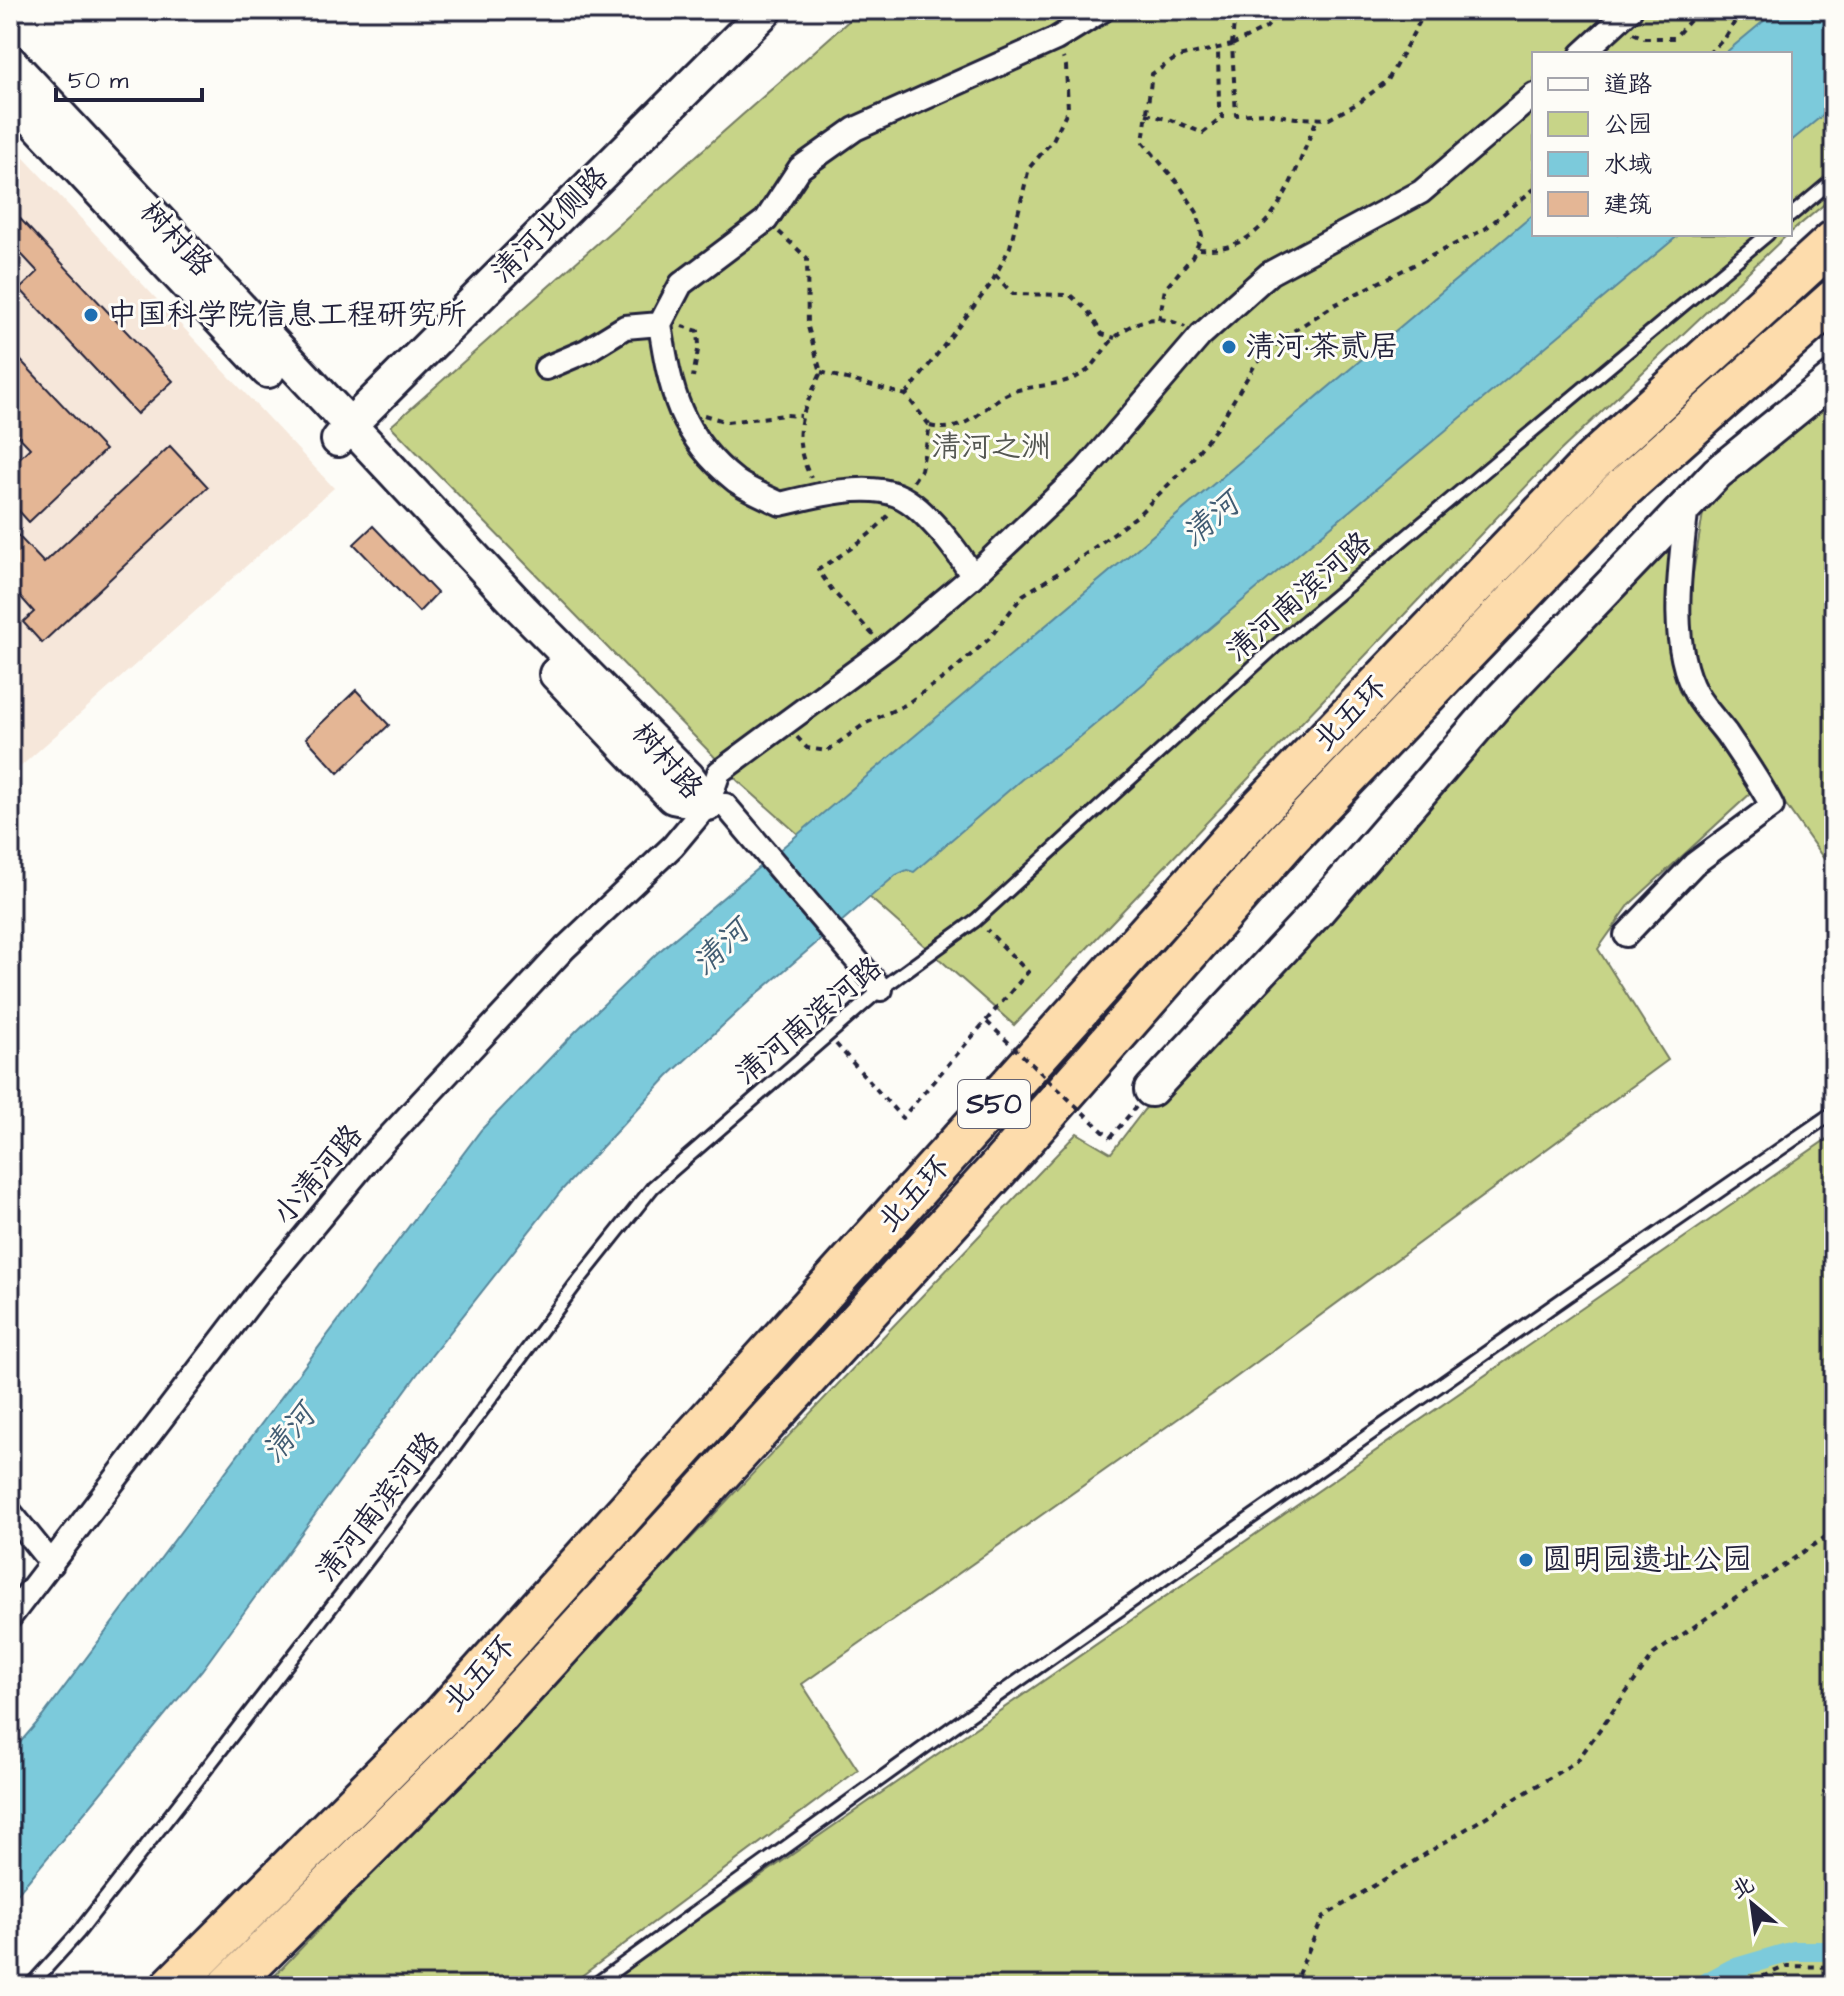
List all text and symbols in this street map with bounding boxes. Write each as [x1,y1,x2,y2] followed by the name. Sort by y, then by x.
[56,52,202,102] scale bar
[1532,52,1792,236] legend
[68,64,129,98] text: 50 m
[1604,68,1652,102] text: 道路
[1604,108,1652,142] text: 公园
[1604,148,1652,182] text: 水域
[482,157,618,293] street label: 清河北侧路
[1604,188,1652,222] text: 建筑
[130,192,222,286] street label: 树村路
[107,294,467,336] place label: 中国科学院信息工程研究所
[82,306,100,324] marker: 中国科学院信息工程研究所
[1245,326,1399,368] place label: 清河·茶贰居
[1220,338,1238,356] marker: 清河·茶贰居
[931,426,1051,468] park label: 清河之洲
[1172,479,1254,558] water label: 清河
[1217,522,1381,672] street label: 清河南滨河路
[1304,667,1396,761] street label: 北五环
[622,713,712,809] street label: 树村路
[682,906,763,986] water label: 清河
[727,947,891,1095] street label: 清河南滨河路
[958,1080,1030,1128] road number: S50
[263,1116,373,1234] street label: 小清河路
[868,1147,960,1241] street label: 北五环
[251,1391,330,1473] water label: 清河
[306,1423,450,1591] street label: 清河南滨河路
[1542,1539,1752,1581] place label: 圆明园遗址公园
[1517,1551,1535,1569] marker: 圆明园遗址公园
[433,1627,525,1721] street label: 北五环
[1712,1864,1792,1944] north arrow
[1726,1869,1760,1907] text: 北

